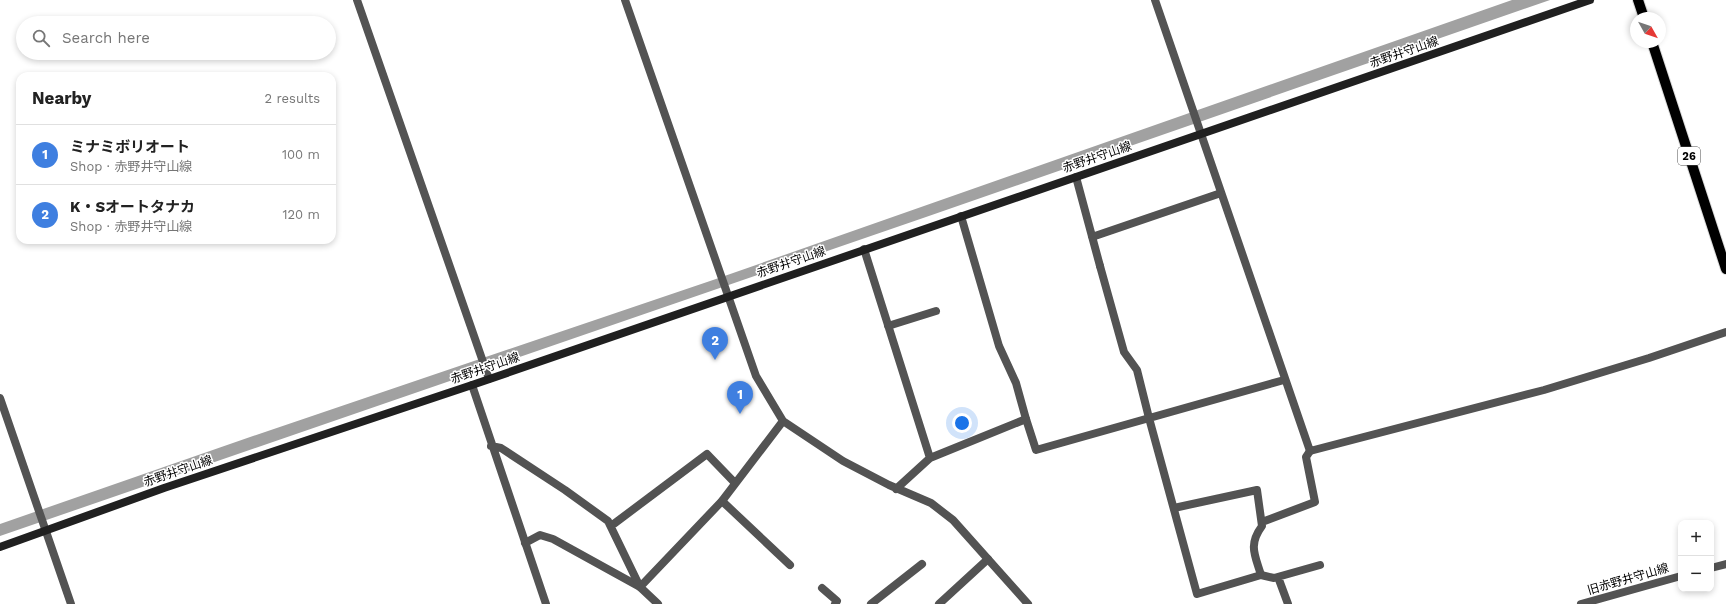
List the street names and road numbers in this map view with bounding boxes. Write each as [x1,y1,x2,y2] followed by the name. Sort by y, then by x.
[1368,34,1440,70] street label: 赤野井守山線
[1061,139,1133,175] street label: 赤野井守山線
[1678,147,1700,165] road number: 26
[755,244,827,280] street label: 赤野井守山線
[449,350,521,386] street label: 赤野井守山線
[142,453,214,489] street label: 赤野井守山線
[1586,561,1670,597] street label: 旧赤野井守山線

